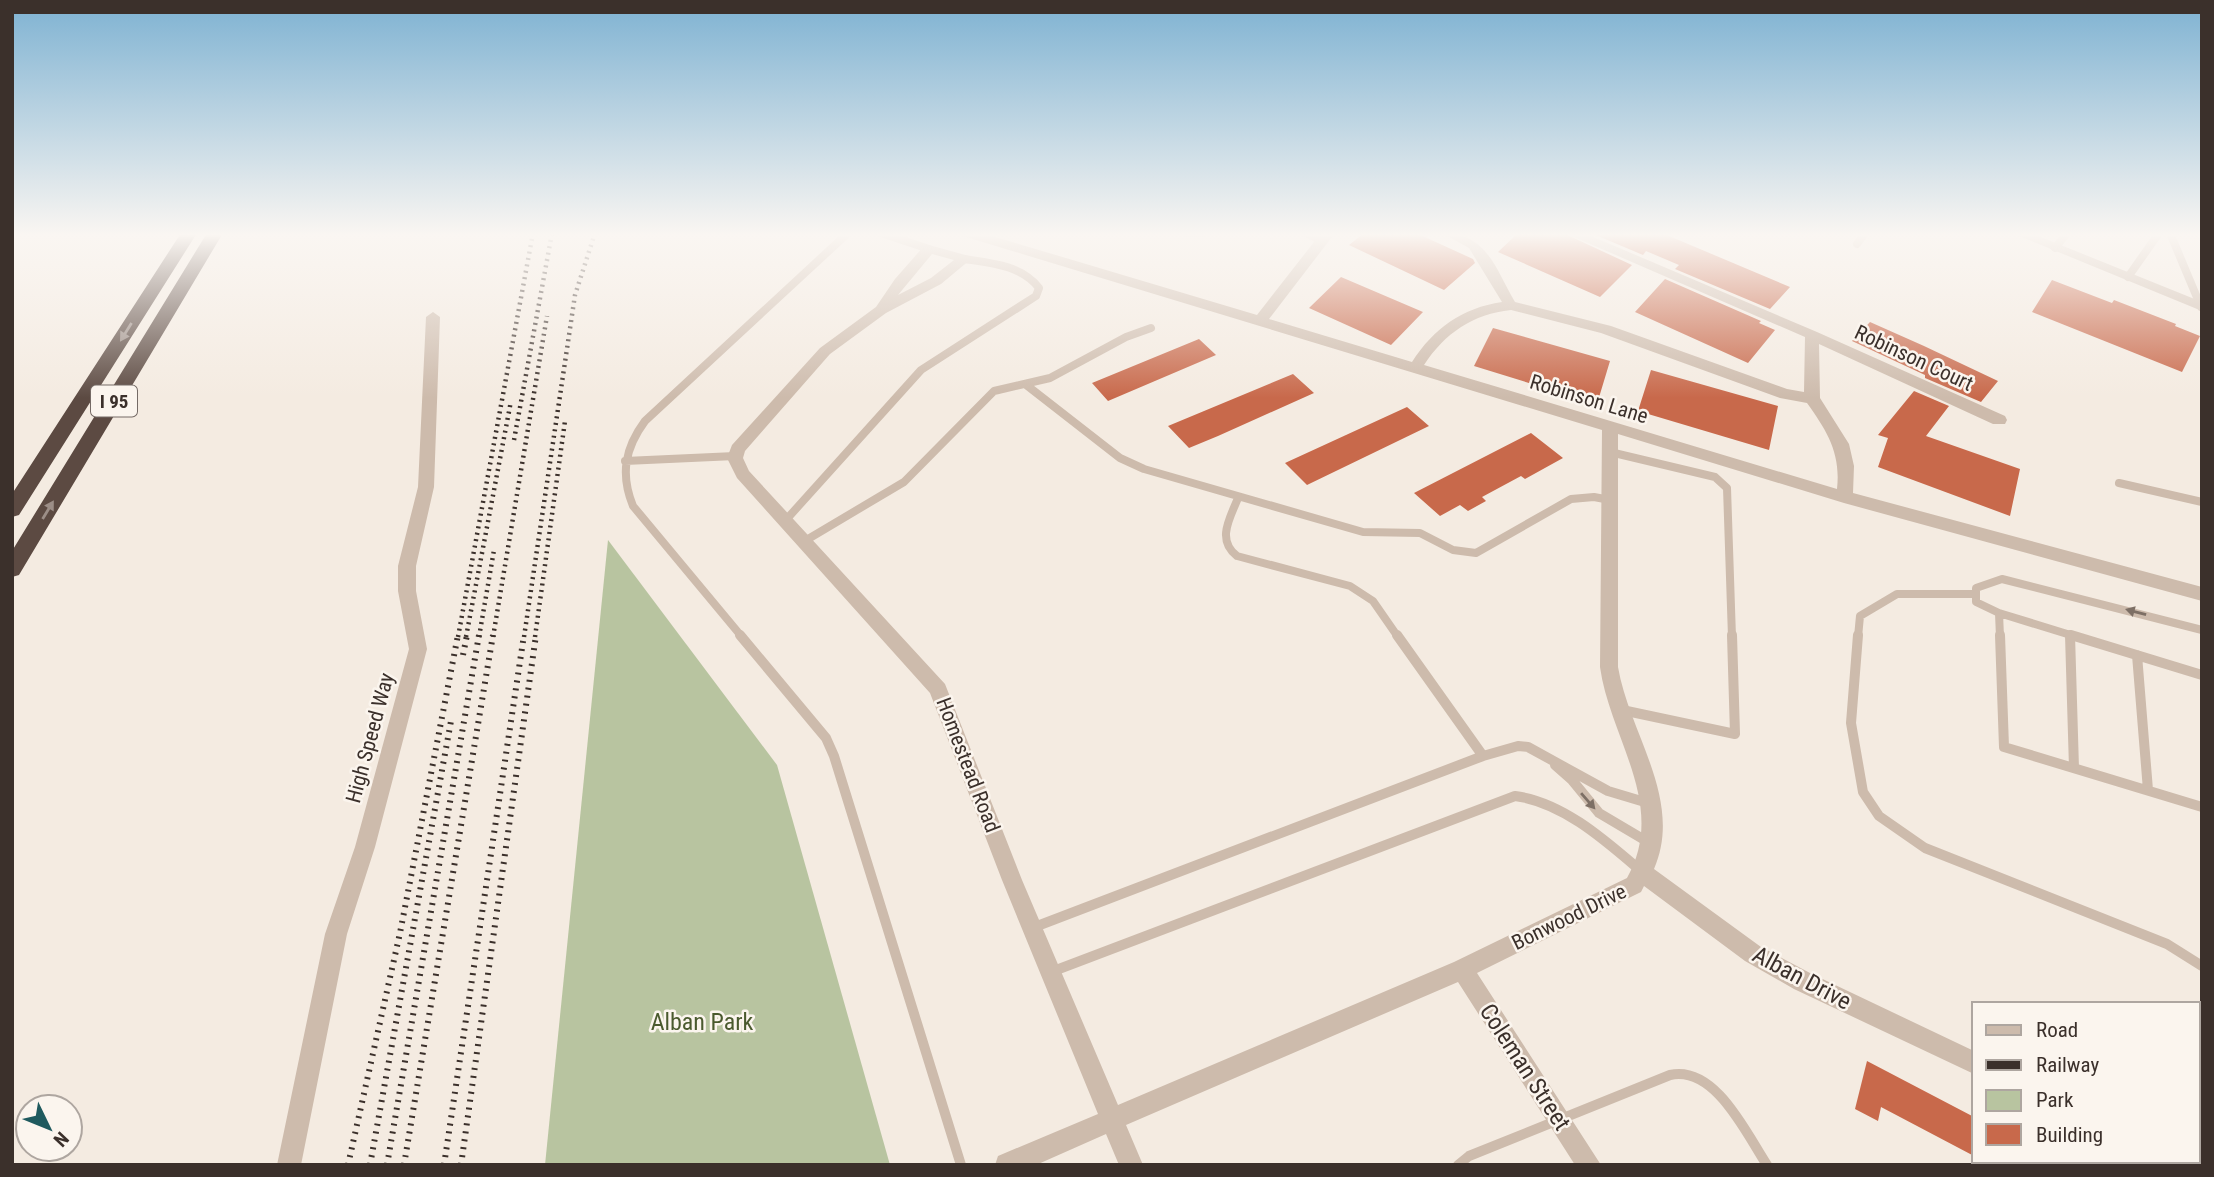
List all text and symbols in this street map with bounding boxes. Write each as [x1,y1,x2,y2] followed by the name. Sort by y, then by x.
[1851,320,1977,396] street label: Robinson Court
[119,322,132,342] one-way arrow
[1527,370,1651,428] street label: Robinson Lane
[91,386,137,416] road number: I 95
[41,501,54,520] one-way arrow
[2125,606,2147,617] one-way arrow
[341,670,399,806] street label: High Speed Way
[931,694,1005,836] street label: Homestead Road
[1580,792,1596,810] one-way arrow
[1508,879,1630,955] street label: Bonwood Drive
[1748,940,1856,1016] street label: Alban Drive
[1474,998,1576,1136] street label: Coleman Street
[1972,1002,2200,1163] legend
[651,1008,753,1036] park label: Alban Park
[2036,1018,2078,1042] text: Road
[2036,1053,2099,1077] text: Railway
[2036,1088,2074,1112] text: Park
[14,1093,84,1163] north arrow
[2036,1123,2103,1147] text: Building
[49,1127,73,1151] text: N

